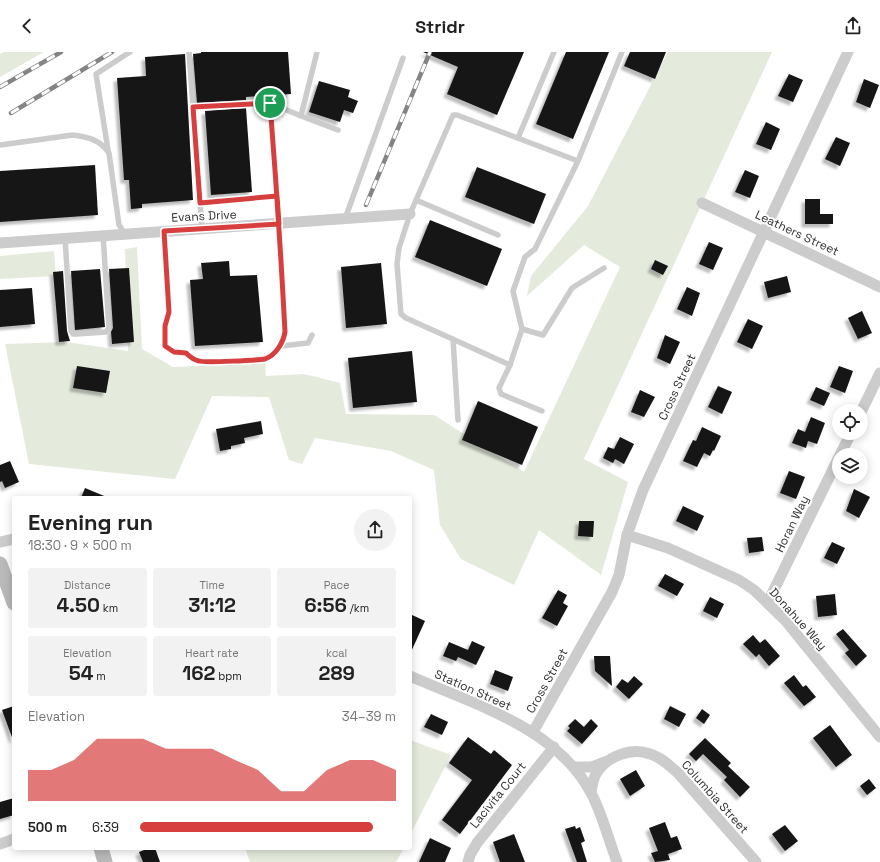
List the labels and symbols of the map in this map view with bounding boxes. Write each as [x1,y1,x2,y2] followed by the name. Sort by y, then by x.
[253,86,287,120] pin
[171,206,237,226] street label: Evans Drive
[753,207,841,259] street label: Leathers Street
[655,351,699,423] street label: Cross Street
[771,493,813,555] street label: Horan Way
[766,584,830,654] street label: Donahue Way
[523,646,571,716] street label: Cross Street
[432,666,514,714] street label: Station Street
[678,757,752,837] street label: Columbia Street
[466,759,530,831] street label: Lacivita Court

